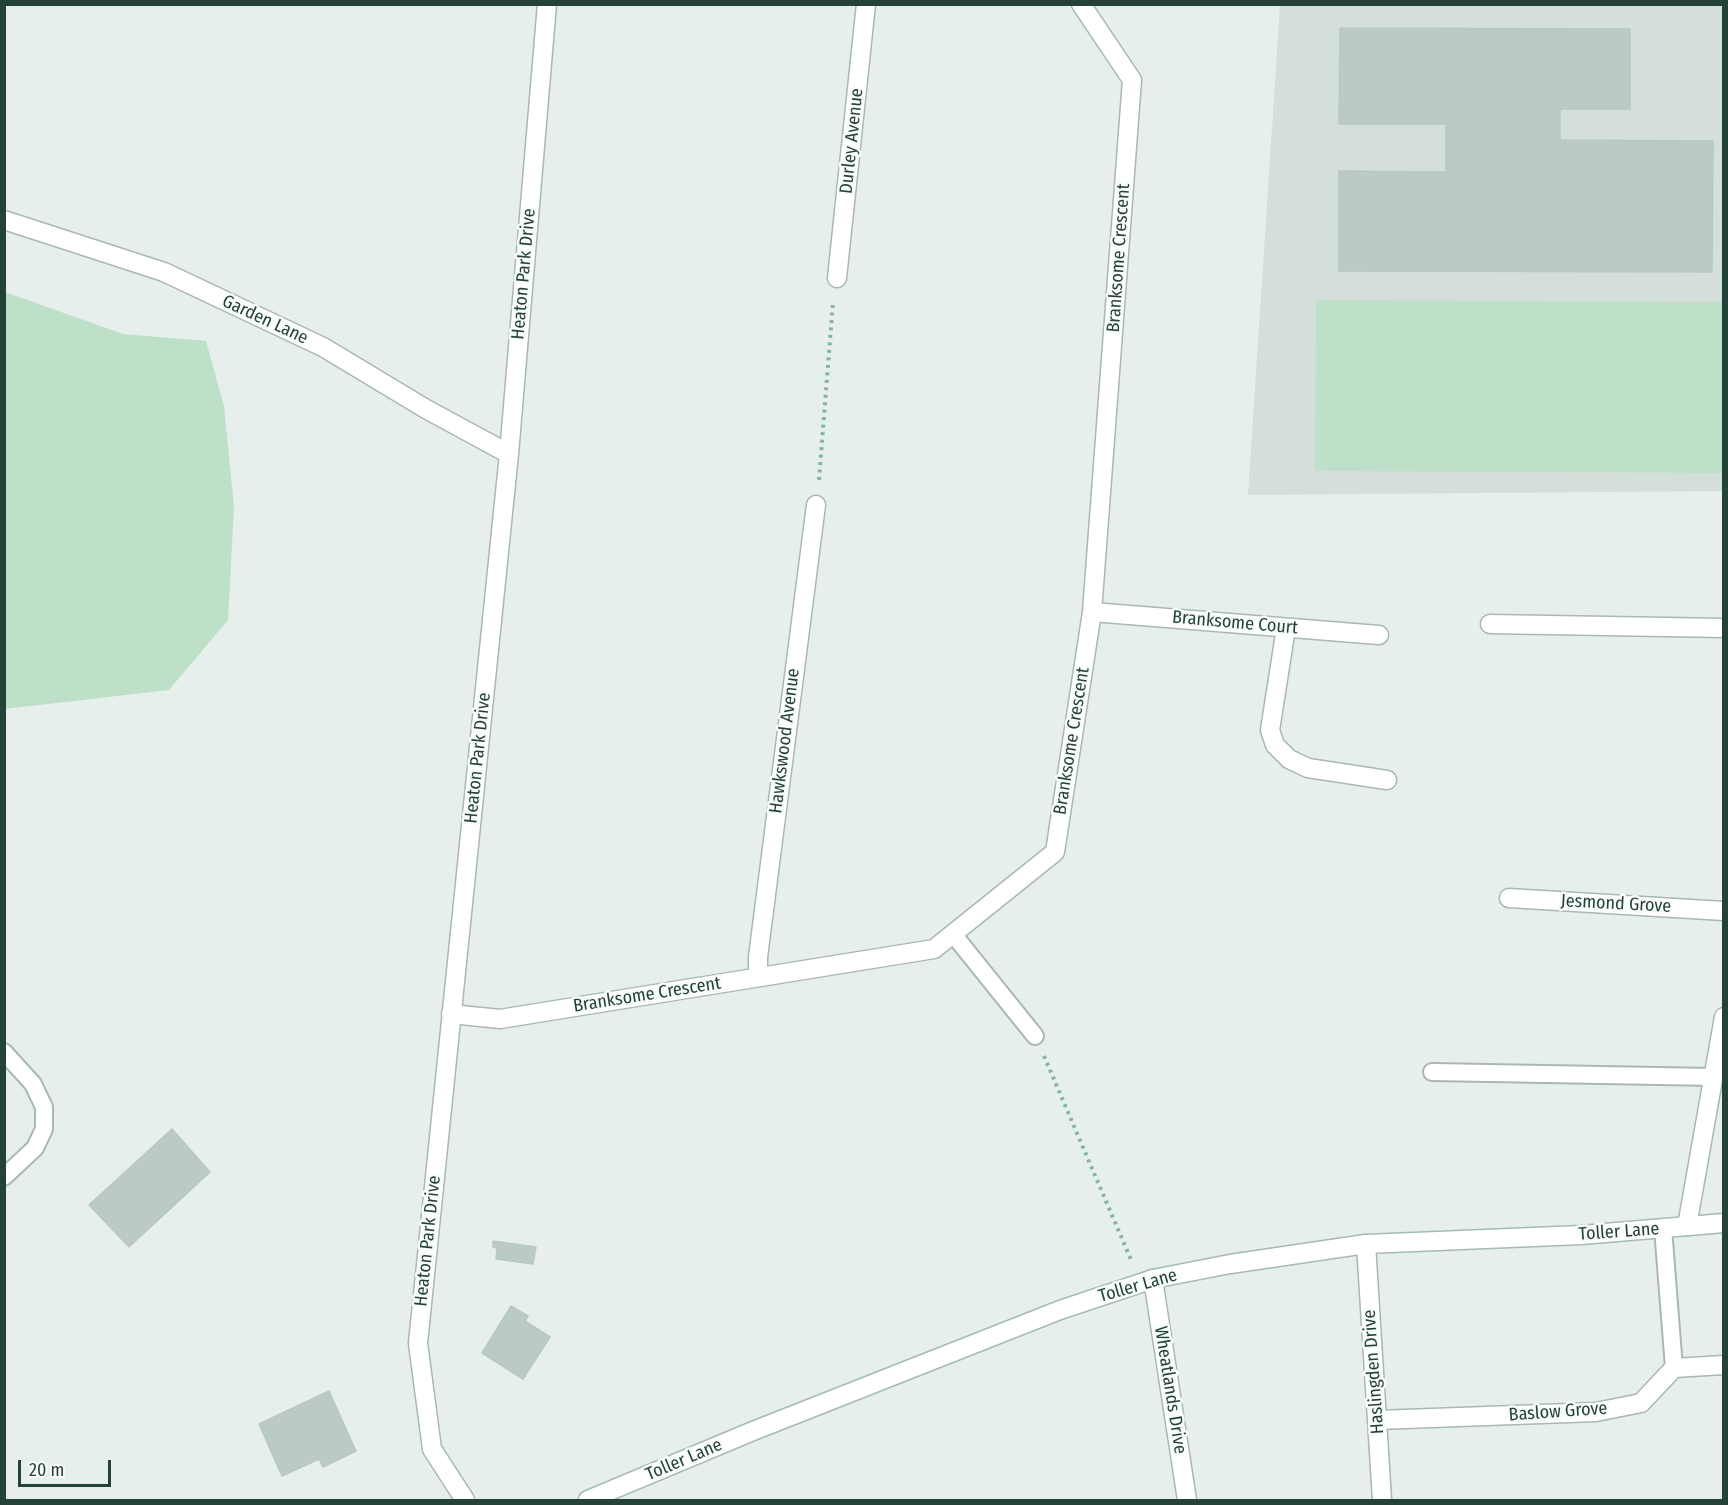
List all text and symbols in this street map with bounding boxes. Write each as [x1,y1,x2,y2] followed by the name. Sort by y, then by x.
[836,87,868,195] street label: Durley Avenue
[1103,183,1135,333] street label: Branksome Crescent
[508,208,540,340] street label: Heaton Park Drive
[219,291,311,349] street label: Garden Lane
[1171,607,1299,639] street label: Branksome Court
[1050,666,1094,816] street label: Branksome Crescent
[765,667,805,815] street label: Hawkswood Avenue
[460,691,496,825] street label: Heaton Park Drive
[1560,890,1672,918] street label: Jesmond Grove
[572,973,722,1017] street label: Branksome Crescent
[410,1174,446,1308] street label: Heaton Park Drive
[1578,1218,1660,1246] street label: Toller Lane
[1096,1264,1180,1308] street label: Toller Lane
[1359,1309,1389,1435] street label: Haslingden Drive
[1149,1325,1191,1455] street label: Wheatlands Drive
[1508,1398,1608,1426] street label: Baslow Grove
[643,1434,725,1486] street label: Toller Lane
[21,1448,114,1486] scale bar
[29,1459,64,1481] text: 20 m

